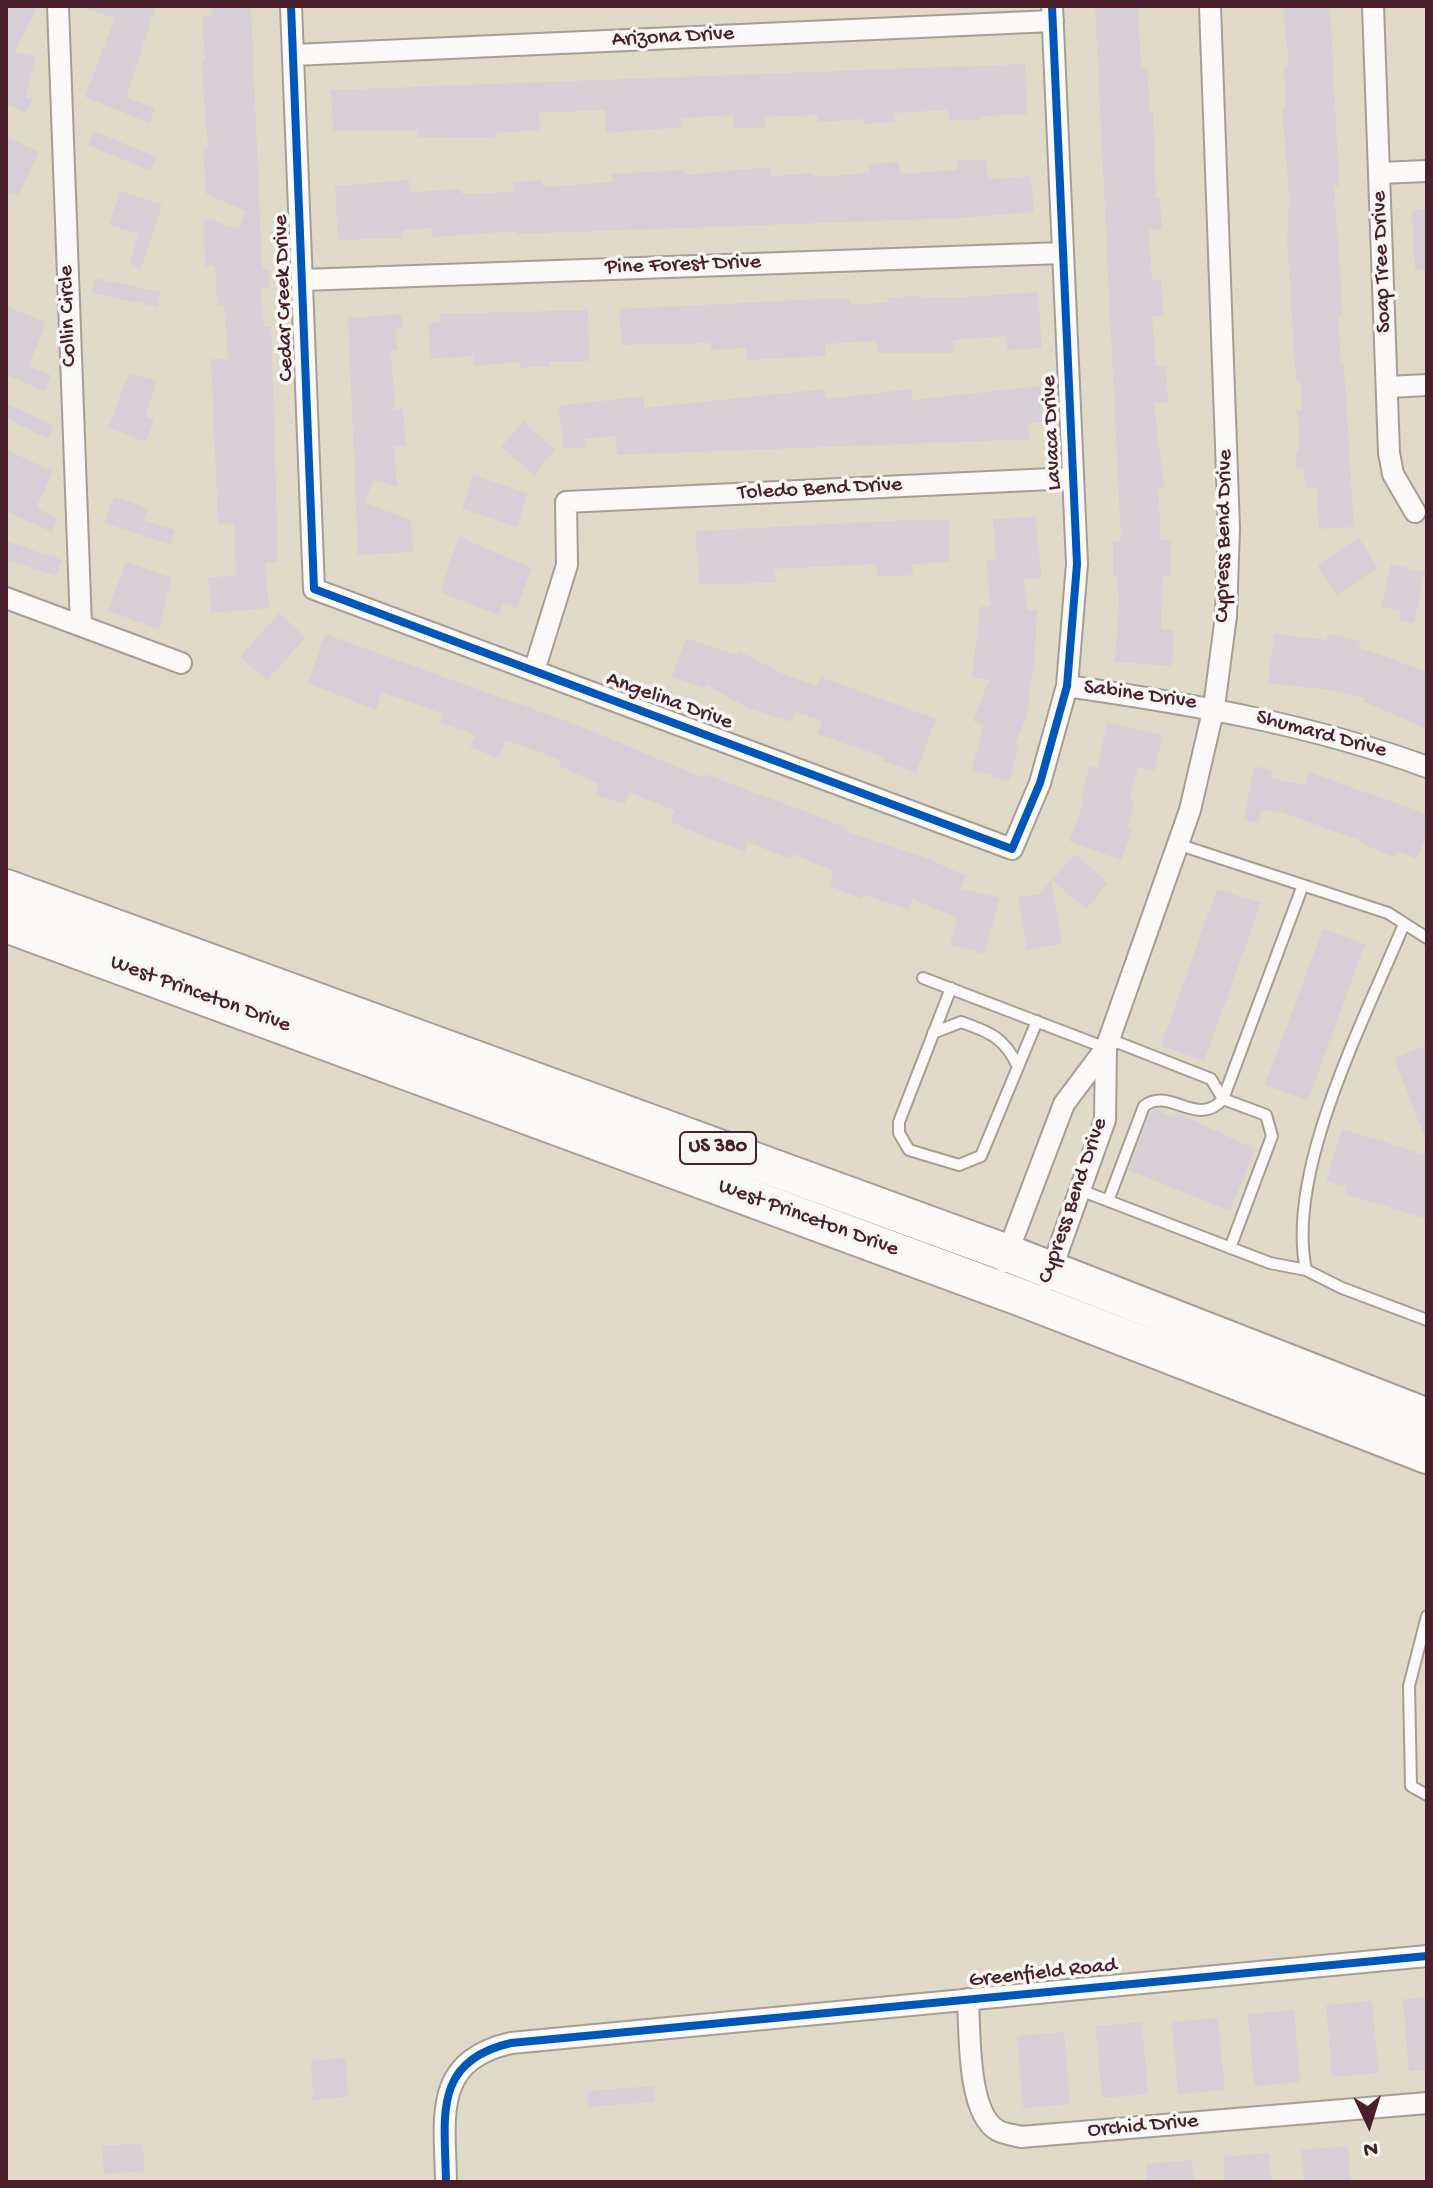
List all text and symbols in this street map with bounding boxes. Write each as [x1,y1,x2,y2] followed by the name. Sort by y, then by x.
[611,22,735,54] street label: Arizona Drive
[1367,191,1399,333] street label: Soap Tree Drive
[269,214,301,382] street label: Cedar Creek Drive
[605,250,761,282] street label: Pine Forest Drive
[54,265,84,367] street label: Collin Circle
[1037,375,1069,491] street label: Lavaca Drive
[1210,449,1240,623] street label: Cypress Bend Drive
[737,473,903,507] street label: Toledo Bend Drive
[602,667,736,737] street label: Angelina Drive
[1082,675,1198,717] street label: Sabine Drive
[1253,705,1389,765] street label: Shumard Drive
[106,950,294,1040] street label: West Princeton Drive
[1033,1115,1115,1287] street label: Cypress Bend Drive
[680,1132,756,1164] road number: US 380
[714,1174,902,1264] street label: West Princeton Drive
[968,1953,1118,1995] street label: Greenfield Road
[1329,2084,1409,2164] north arrow
[1086,2109,1200,2145] street label: Orchid Drive
[1363,2134,1379,2161] text: N

